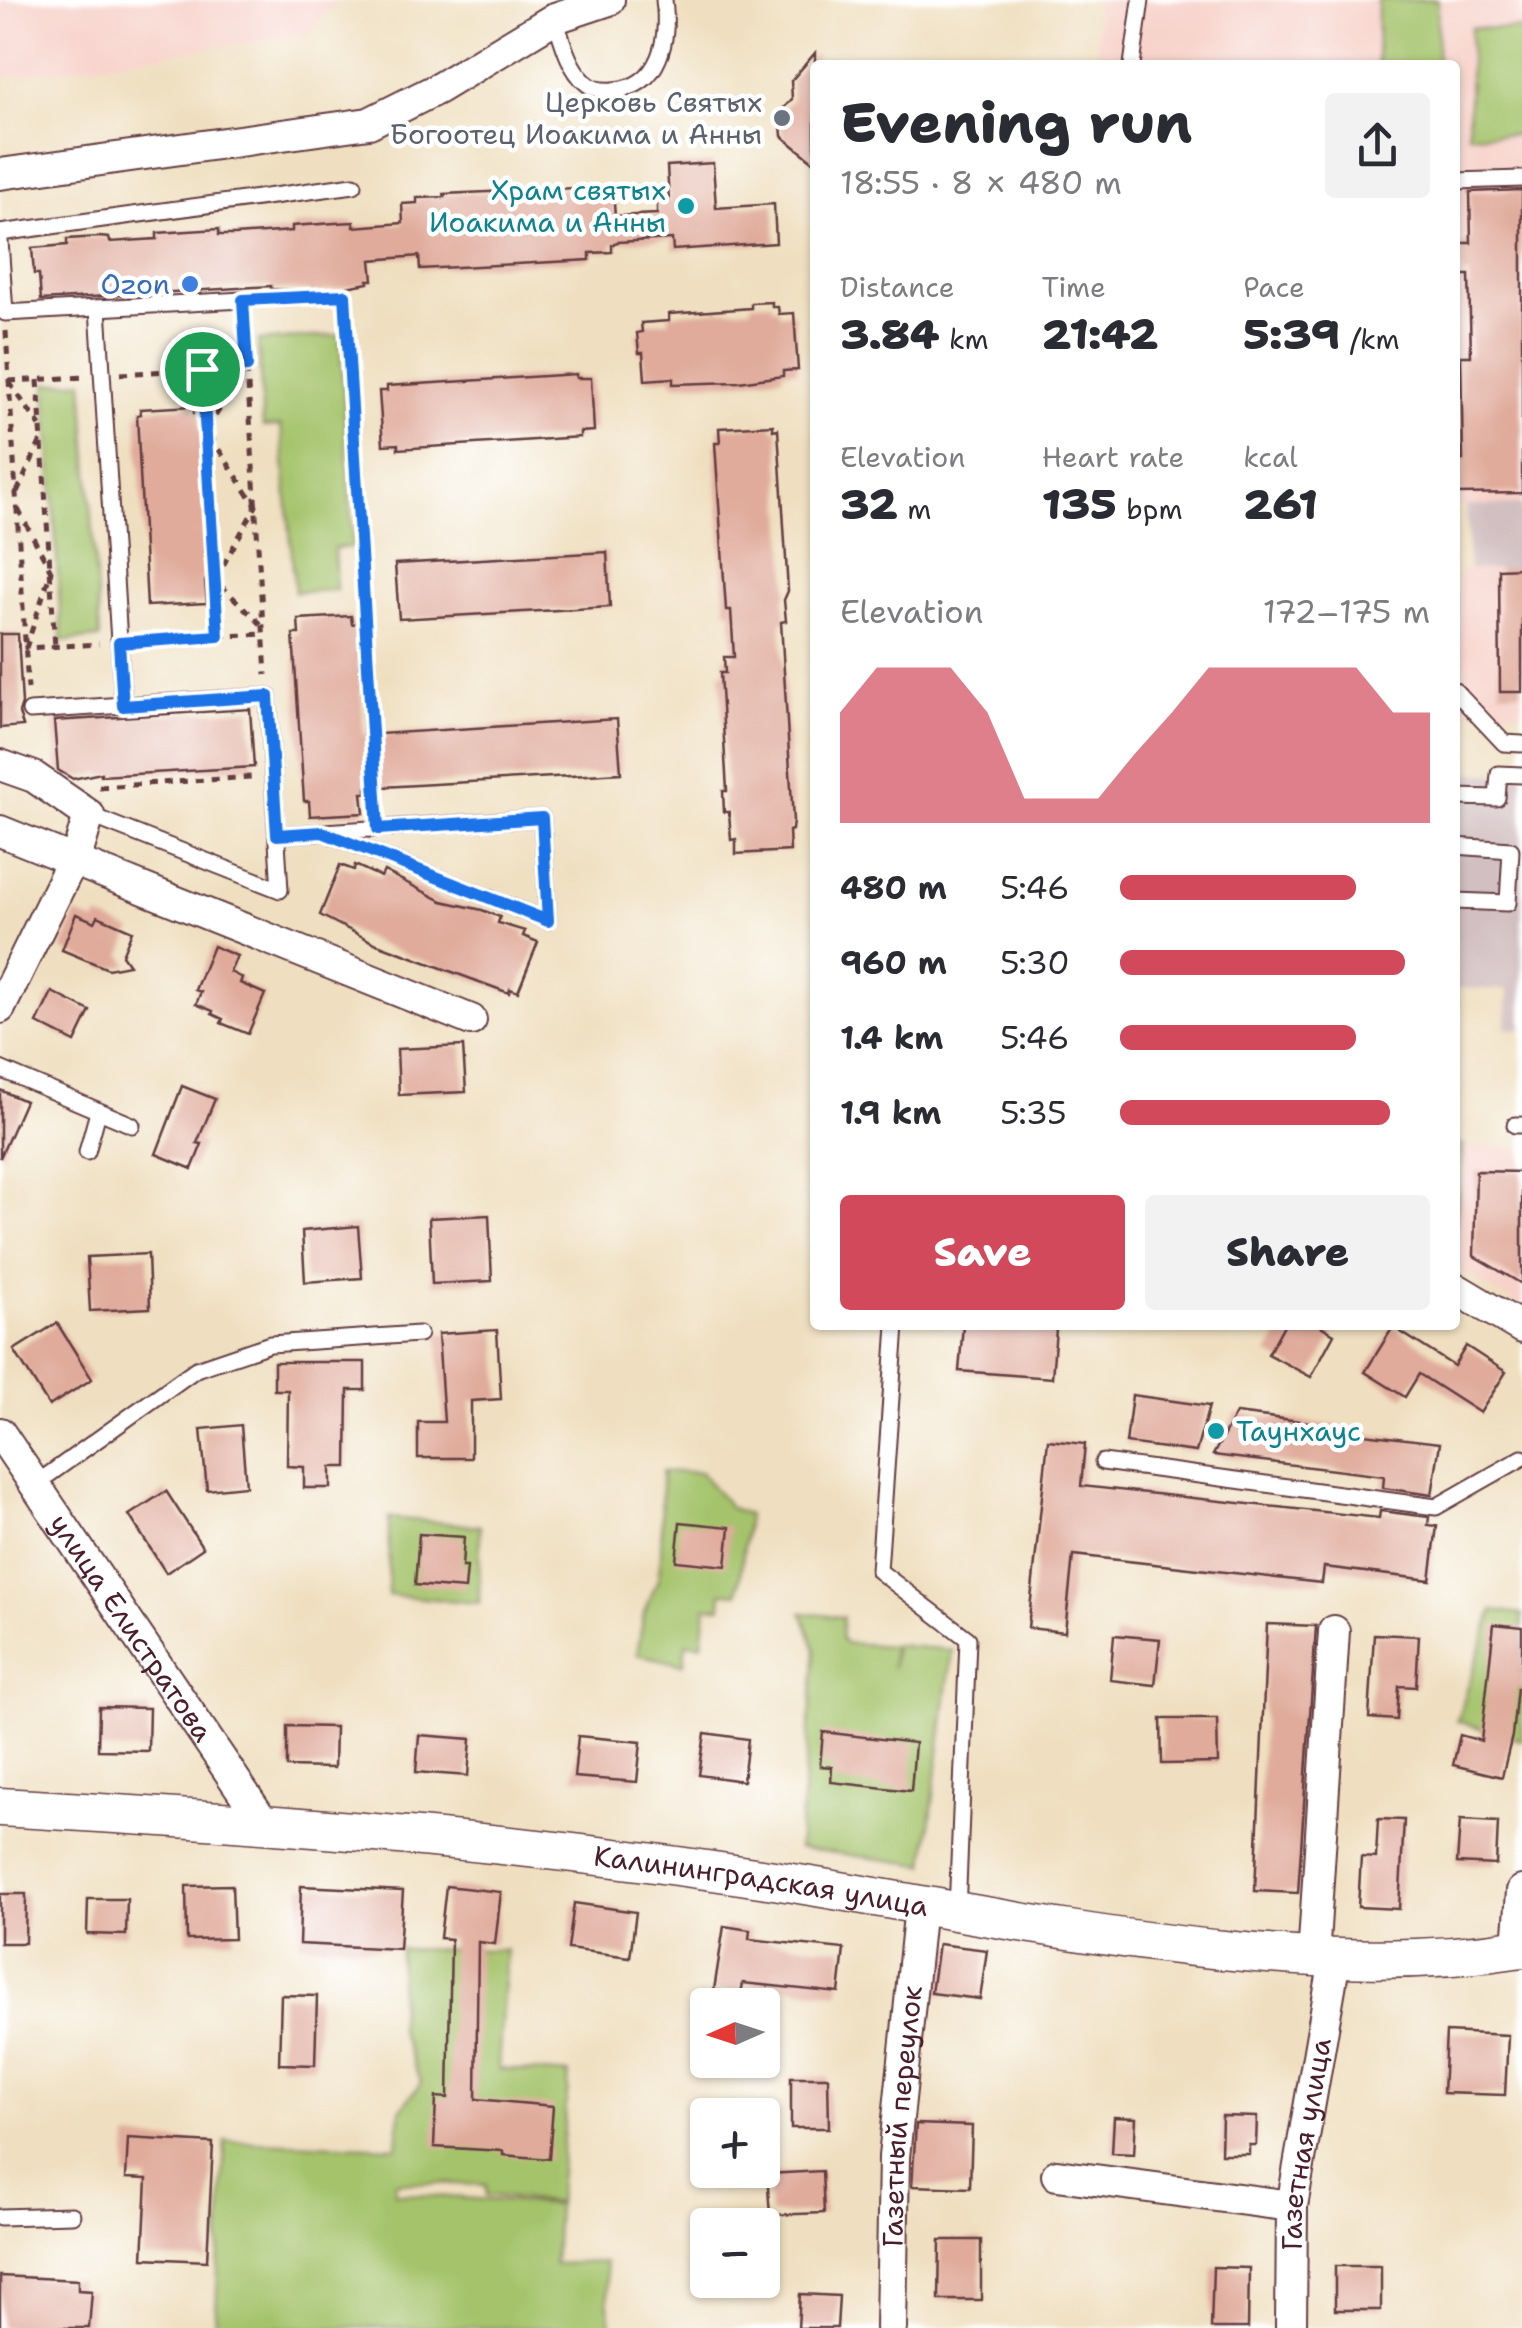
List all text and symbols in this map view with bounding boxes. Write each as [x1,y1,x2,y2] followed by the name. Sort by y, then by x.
[390,83,762,153] place label: Церковь Святых Богоотец Иоакима и Анны
[840,86,1192,160] text: Evening run
[1325,93,1430,198] button: share
[771,107,793,129] marker: Церковь Святых Богоотец Иоакима и Анны
[840,161,1122,204] text: 18:55 · 8 × 480 m
[429,171,666,241] place label: Храм святых Иоакима и Анны
[675,195,697,217] marker: Храм святых Иоакима и Анны
[100,265,170,303] place label: Ozon
[840,268,955,306] text: Distance
[1042,268,1106,306] text: Time
[1243,268,1305,306] text: Pace
[179,273,201,295] marker: Ozon
[840,306,940,362] text: 3.84
[1042,306,1158,362] text: 21:42
[1243,306,1340,362] text: 5:39
[940,320,989,358] text: km
[1340,320,1400,358] text: /km
[160,327,245,412] pin
[175,342,230,397] icon: arrive
[840,438,965,476] text: Elevation
[1042,438,1184,476] text: Heart rate
[1243,438,1298,476] text: kcal
[840,476,898,532] text: 32
[1042,476,1117,532] text: 135
[1243,476,1318,532] text: 261
[898,490,931,528] text: m
[1117,490,1183,528] text: bpm
[840,590,983,633] text: Elevation
[1263,590,1430,633] text: 172–175 m
[840,866,947,909] text: 480 m
[1000,866,1070,909] text: 5:46
[840,941,947,984] text: 960 m
[1000,941,1070,984] text: 5:30
[840,1016,943,1059] text: 1.4 km
[1000,1016,1070,1059] text: 5:46
[840,1091,941,1134] text: 1.9 km
[1000,1091,1067,1134] text: 5:35
[840,1195,1125,1310] button: Save
[1145,1195,1430,1310] button: Share
[1236,1412,1361,1450] place label: Таунхаус
[1205,1420,1227,1442] marker: Таунхаус
[41,1506,222,1749] street label: улица Елистратова
[592,1836,931,1925] street label: Калининградская улица
[873,1984,931,2248] street label: Газетный переулок
[690,1988,780,2078] north arrow
[690,1988,780,2298] map controls
[1273,2035,1340,2250] street label: Газетная улица
[690,2098,780,2188] button: +
[690,2208,780,2298] button: −

